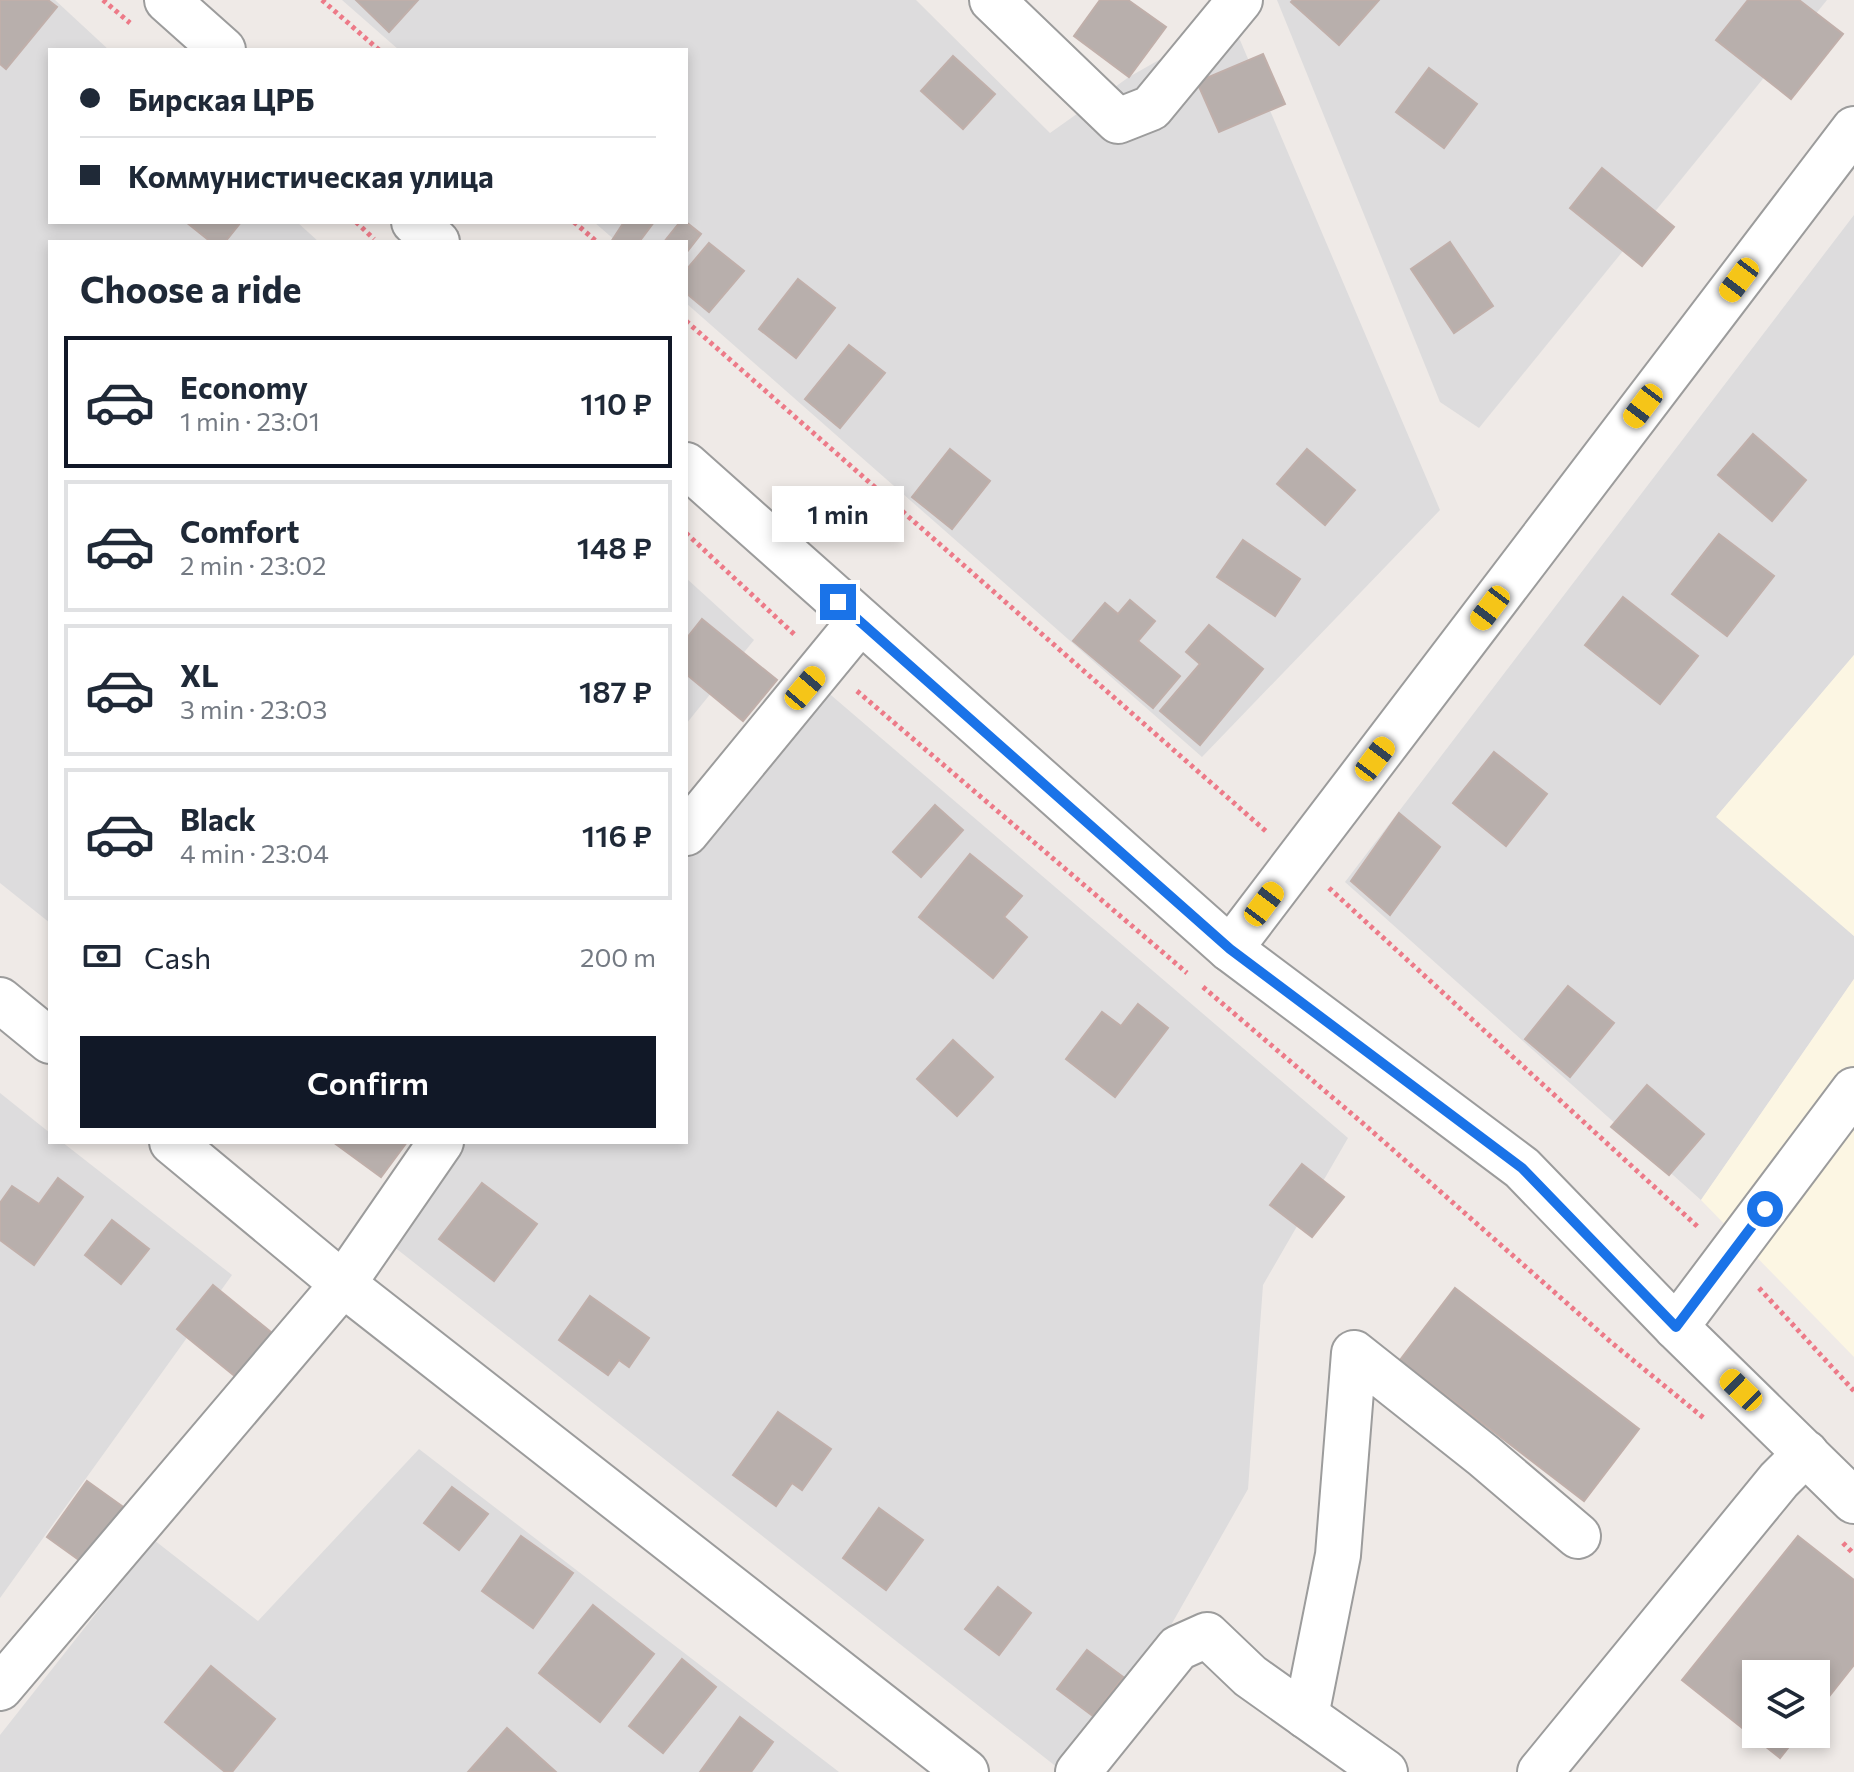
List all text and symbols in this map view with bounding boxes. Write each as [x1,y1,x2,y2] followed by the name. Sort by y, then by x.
[128,80,315,117] text: Бирская ЦРБ
[128,157,494,194] text: Коммунистическая улица
[1715,254,1763,306] car
[80,266,301,310] text: Choose a ride
[84,366,156,438] icon: car
[180,368,308,405] text: Economy
[1619,380,1667,432] car
[580,384,652,421] text: 110 ₽
[180,405,320,436] text: 1 min · 23:01
[772,486,904,542] callout: 1 min
[807,498,869,529] text: 1 min
[84,510,156,582] icon: car
[180,512,299,549] text: Comfort
[577,528,652,565] text: 148 ₽
[180,549,326,580] text: 2 min · 23:02
[1466,582,1514,634] car
[820,584,856,620] route end
[84,654,156,726] icon: car
[180,656,219,693] text: XL
[780,662,830,714] car
[579,672,652,709] text: 187 ₽
[180,693,327,724] text: 3 min · 23:03
[1351,733,1399,785] car
[84,798,156,870] icon: car
[180,800,256,837] text: Black
[582,816,652,853] text: 116 ₽
[180,837,329,868] text: 4 min · 23:04
[1240,878,1288,930] car
[80,934,124,978] icon: cash
[144,938,211,975] text: Cash
[580,941,656,972] text: 200 m
[80,1036,656,1128] button: Confirm
[1747,1191,1783,1227] route start
[1715,1365,1767,1415] car
[1742,1660,1830,1748] map controls
[1742,1660,1830,1748] button: layers

